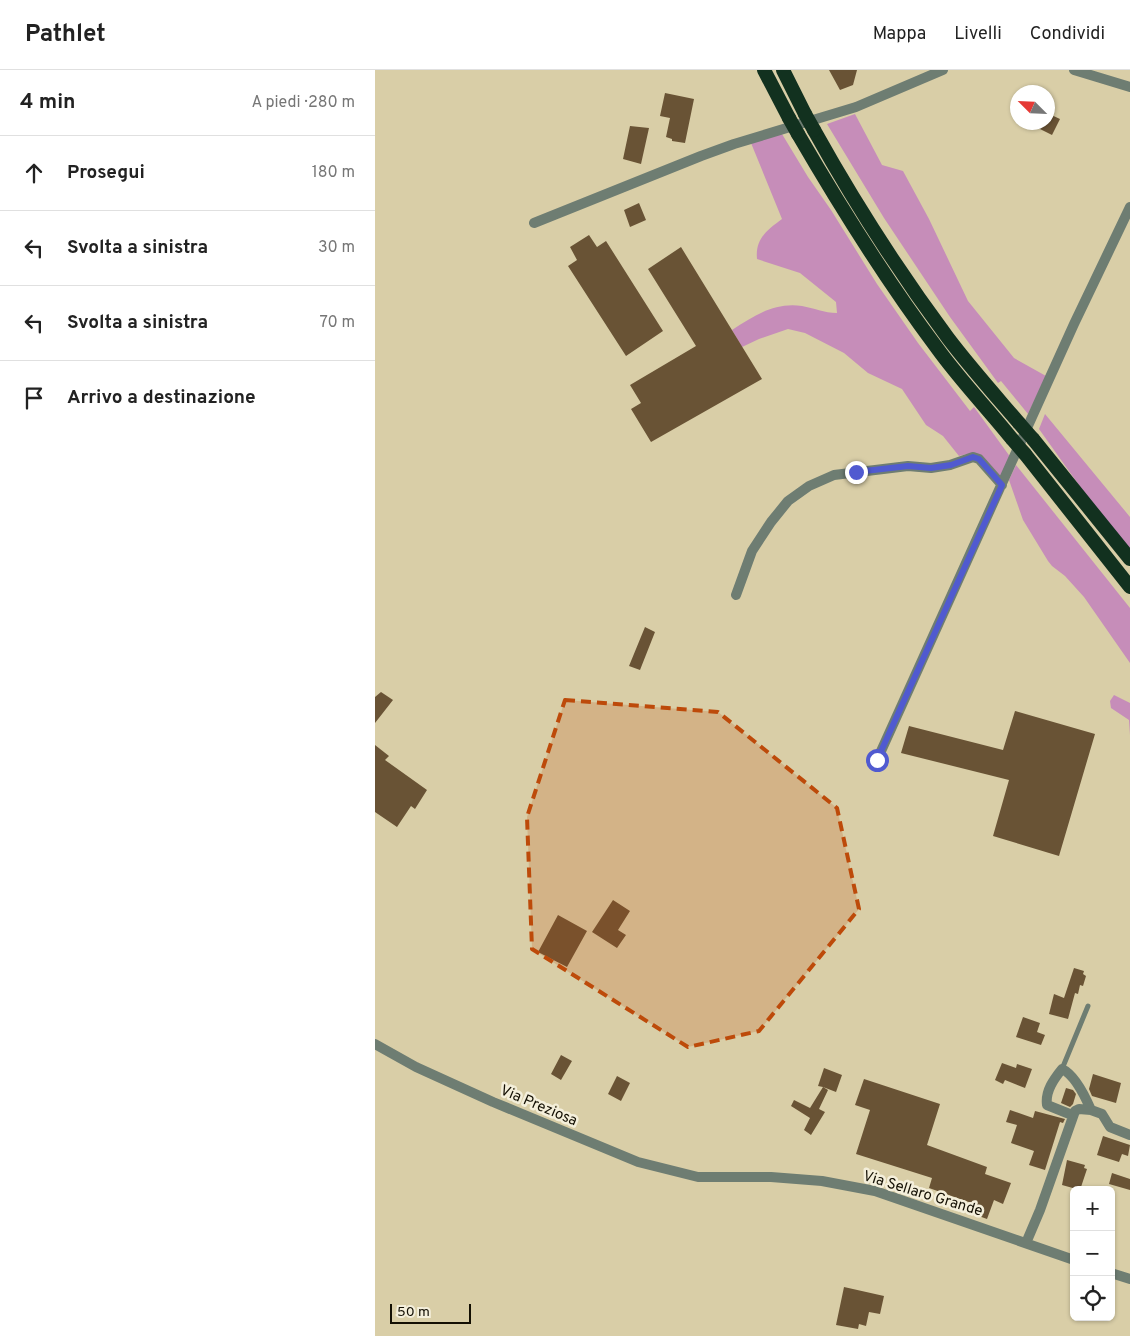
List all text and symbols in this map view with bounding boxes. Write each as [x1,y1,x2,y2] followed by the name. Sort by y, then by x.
[25,20,106,50] text: Pathlet
[873,23,926,46] text: Mappa
[954,23,1002,46] text: Livelli
[1030,23,1105,46] text: Condividi
[1010,85,1055,130] north arrow
[20,89,76,116] text: 4 min
[251,93,355,113] text: A piedi · 280 m
[20,159,48,187] icon: ahead
[67,161,145,185] text: Prosegui
[312,163,355,183] text: 180 m
[20,234,48,262] icon: left
[67,236,208,260] text: Svolta a sinistra
[318,238,355,258] text: 30 m
[20,309,48,337] icon: left
[67,311,208,335] text: Svolta a sinistra
[320,313,355,333] text: 70 m
[20,384,48,412] icon: arrive
[67,386,256,410] text: Arrivo a destinazione
[845,461,868,484] route end
[866,749,889,772] route start
[497,1082,580,1131] street label: Via Preziosa
[860,1167,985,1222] street label: Via Sellaro Grande
[1070,1186,1115,1321] map controls
[1070,1186,1115,1231] button: +
[1070,1231,1115,1276] button: −
[1070,1276,1115,1321] button: locate
[390,1301,471,1324] scale bar
[397,1304,430,1321] text: 50 m

